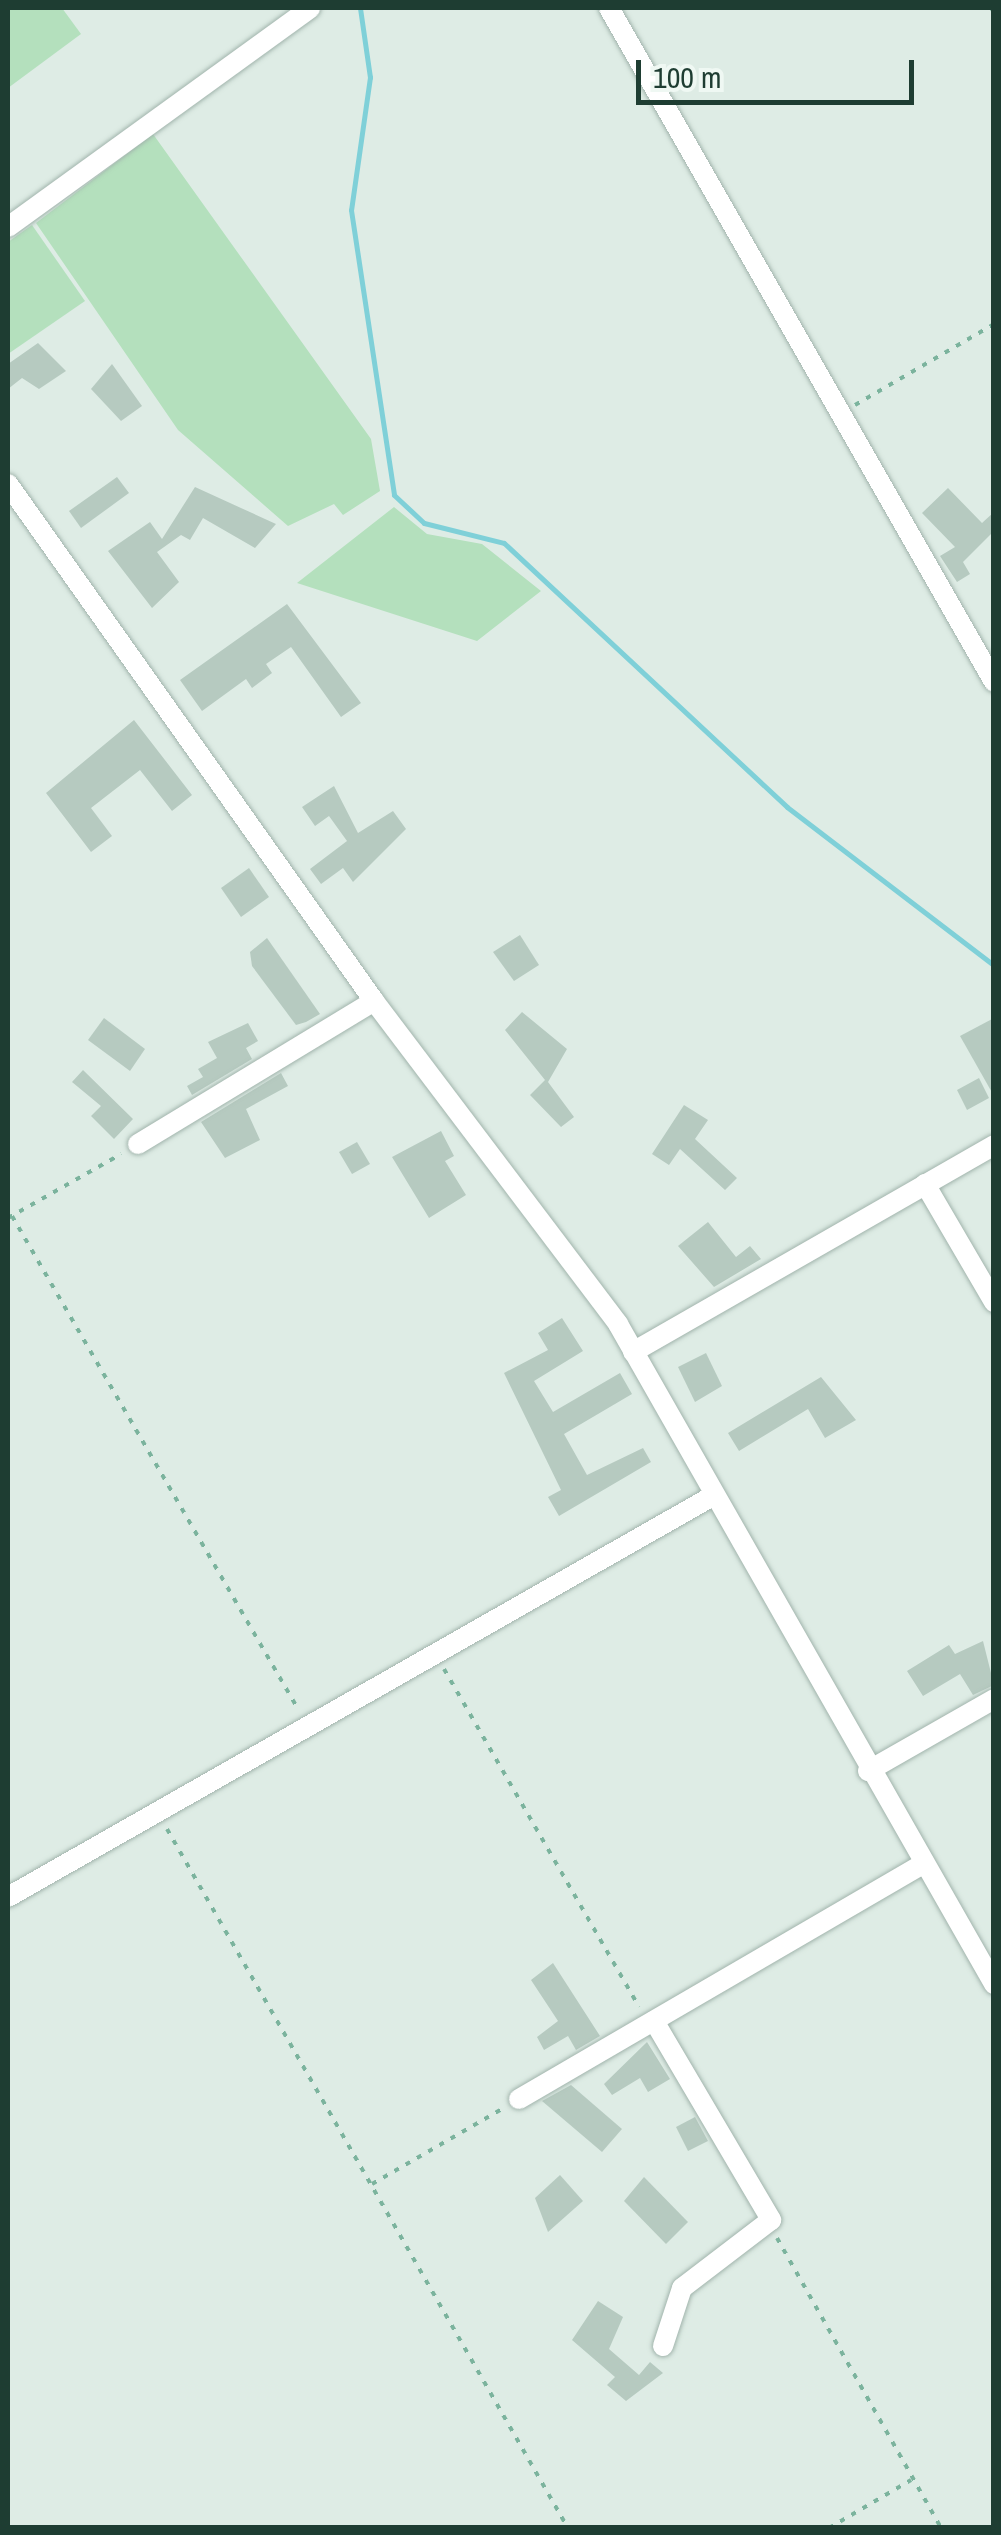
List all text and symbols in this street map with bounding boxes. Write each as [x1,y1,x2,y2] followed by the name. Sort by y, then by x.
[641,40,918,102] scale bar
[653,57,721,97] text: 100 m

